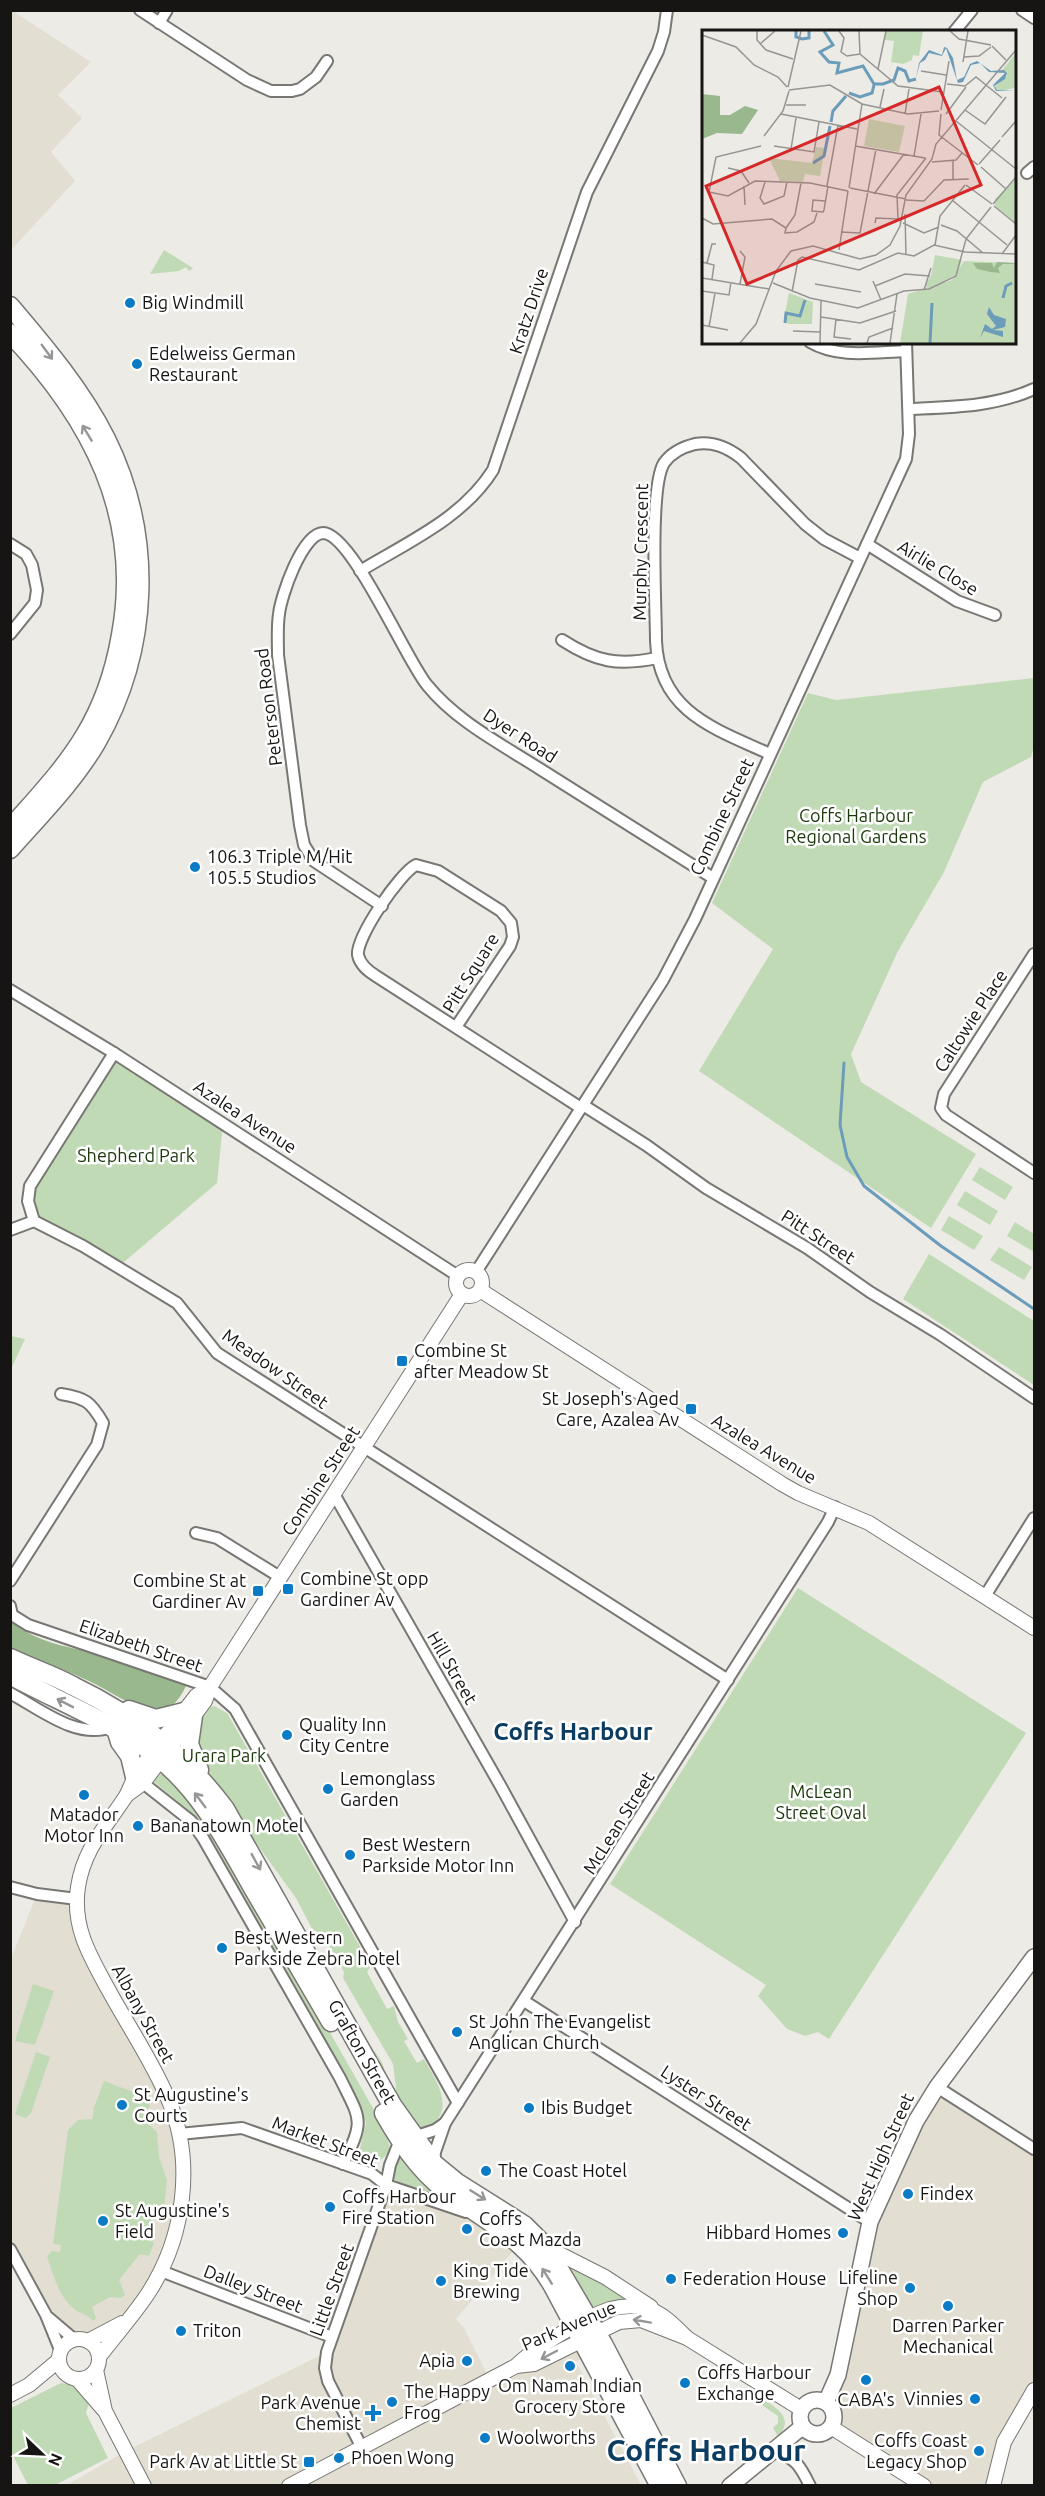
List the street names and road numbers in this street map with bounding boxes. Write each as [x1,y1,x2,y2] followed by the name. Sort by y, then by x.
[505,265,551,356] street label: Kratz Drive
[629,483,651,621] street label: Murphy Crescent
[895,535,982,599] street label: Airlie Close
[251,647,285,767] street label: Peterson Road
[480,704,561,766] street label: Dyer Road
[685,755,757,878] street label: Combine Street
[438,929,502,1016] street label: Pitt Square
[930,966,1011,1075] street label: Caltowie Place
[191,1076,301,1157] street label: Azalea Avenue
[778,1205,859,1267] street label: Pitt Street
[219,1324,332,1412] street label: Meadow Street
[709,1409,820,1487] street label: Azalea Avenue
[277,1422,363,1539] street label: Combine Street
[77,1615,206,1675] street label: Elizabeth Street
[424,1628,482,1707] street label: Hill Street
[579,1768,658,1877] street label: McLean Street
[109,1961,179,2066] street label: Albany Street
[325,1996,401,2107] street label: Grafton Street
[658,2061,755,2134] street label: Lyster Street
[843,2090,917,2223] street label: West High Street
[270,2112,381,2170] street label: Market Street
[305,2241,357,2339] street label: Little Street
[201,2260,306,2316] street label: Dalley Street
[518,2296,619,2354] street label: Park Avenue

